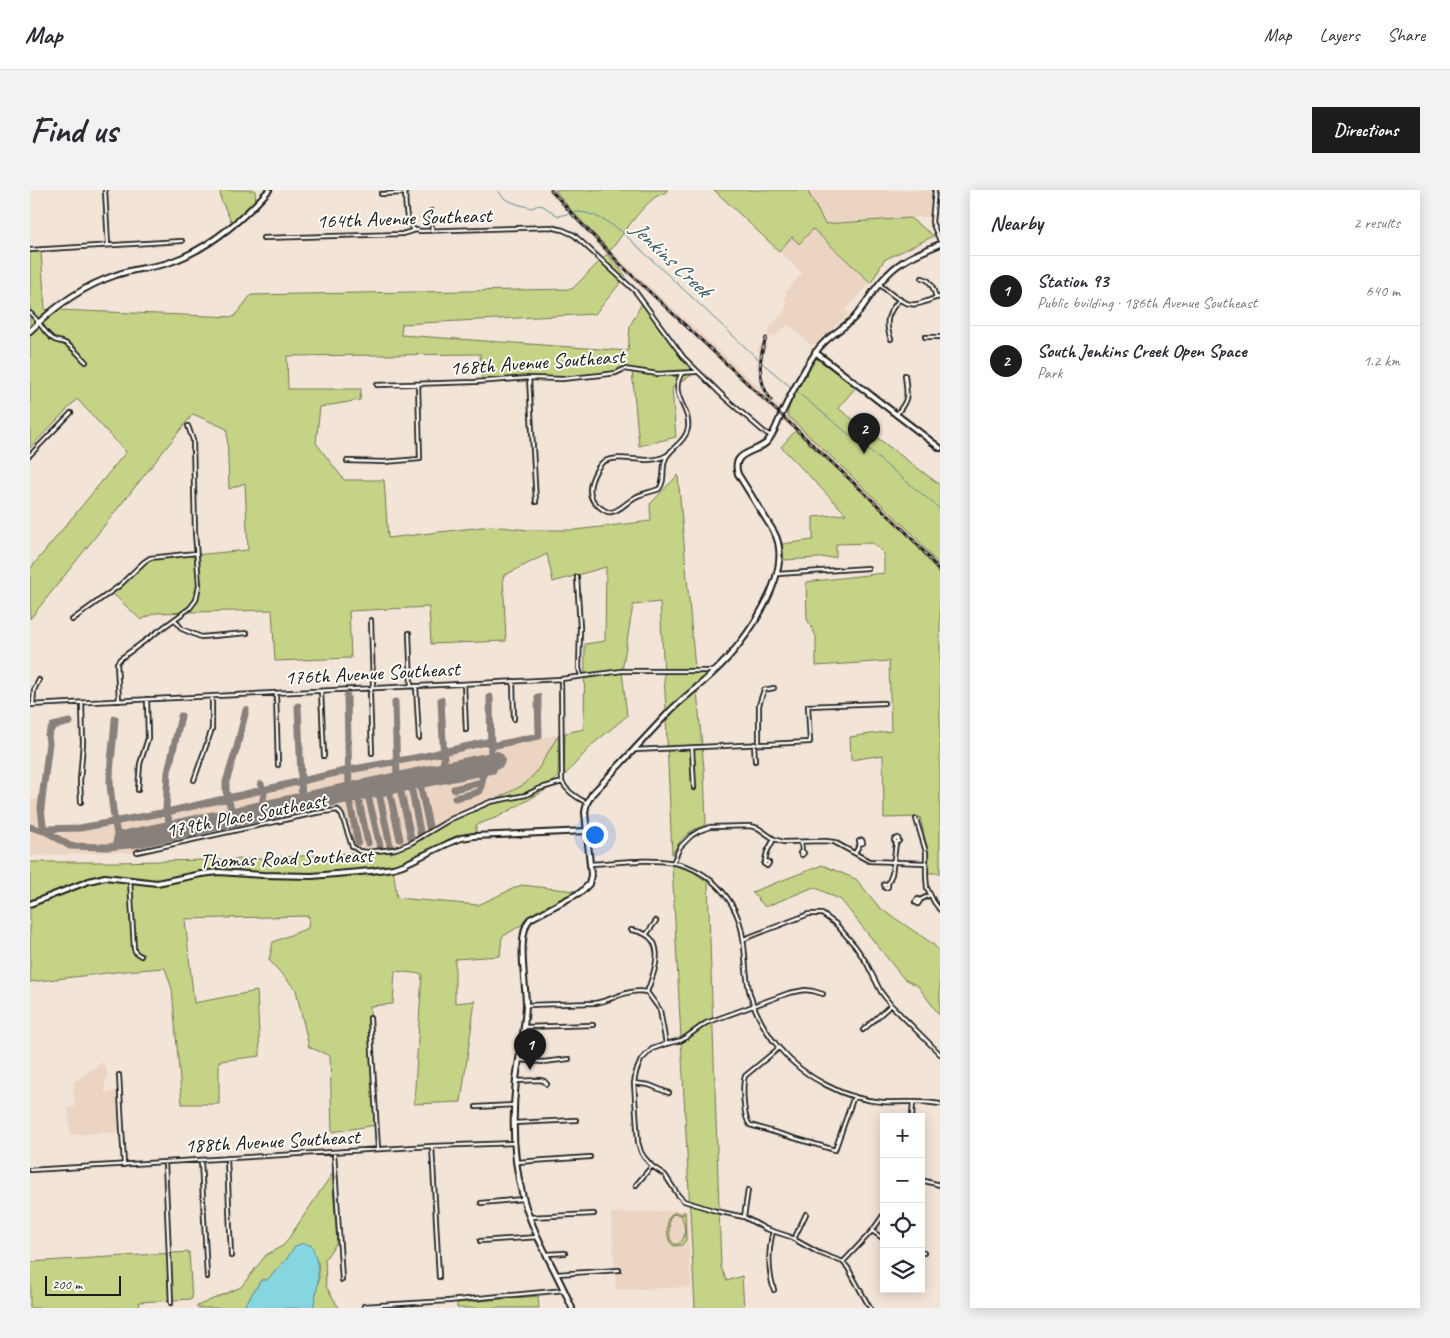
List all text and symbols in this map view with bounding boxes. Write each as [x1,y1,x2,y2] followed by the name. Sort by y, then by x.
[25,20,62,50] text: Map
[1264,24,1292,46] text: Map
[1320,24,1359,46] text: Layers
[1387,24,1425,46] text: Share
[1312,107,1420,153] button: Directions
[30,108,117,153] text: Find us
[316,202,494,234] street label: 164th Avenue Southeast
[990,210,1043,236] text: Nearby
[1353,213,1400,233] text: 2 results
[624,214,720,306] water label: Jenkins Creek
[1037,269,1109,293] text: Station 93
[1002,281,1010,301] text: 1
[1366,281,1400,301] text: 640 m
[1037,293,1257,313] text: Public building · 186th Avenue Southeast
[1037,339,1247,363] text: South Jenkins Creek Open Space
[449,343,627,381] street label: 168th Avenue Southeast
[1002,351,1010,371] text: 2
[1363,351,1400,371] text: 1.2 km
[1037,363,1062,383] text: Park
[848,413,880,454] pin: 2
[284,655,462,691] street label: 176th Avenue Southeast
[163,786,331,843] street label: 179th Place Southeast
[582,822,608,848] your location
[199,842,375,874] street label: Thomas Road Southeast
[514,1029,546,1070] pin: 1
[880,1113,925,1293] map controls
[880,1113,925,1158] button: +
[184,1123,362,1159] street label: 188th Avenue Southeast
[880,1158,925,1203] button: −
[880,1203,925,1248] button: locate
[880,1248,925,1293] button: layers
[45,1273,121,1296] scale bar
[52,1276,82,1293] text: 200 m

